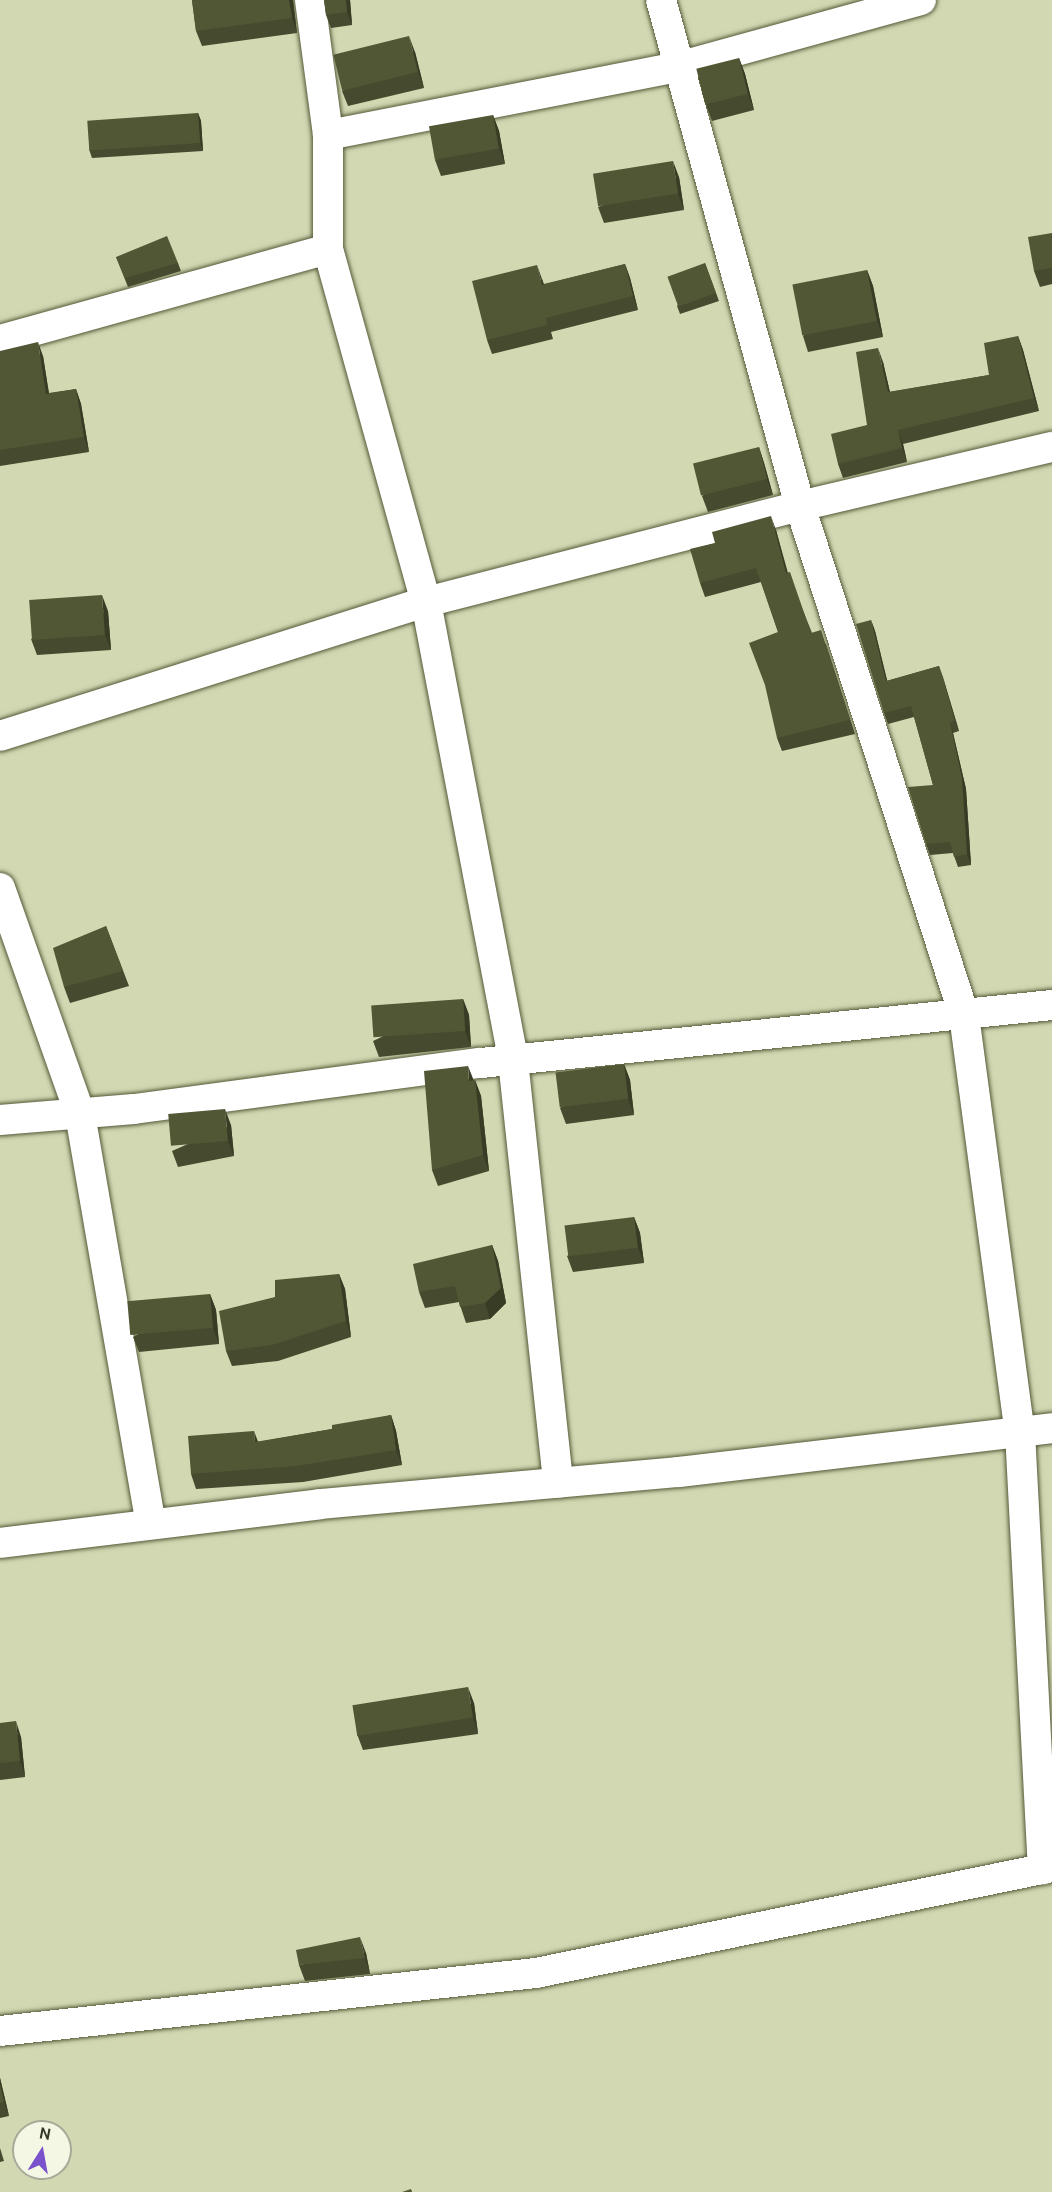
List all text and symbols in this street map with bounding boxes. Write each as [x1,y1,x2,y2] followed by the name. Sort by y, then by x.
[12,2120,72,2180] north arrow
[38,2123,53,2144] text: N

